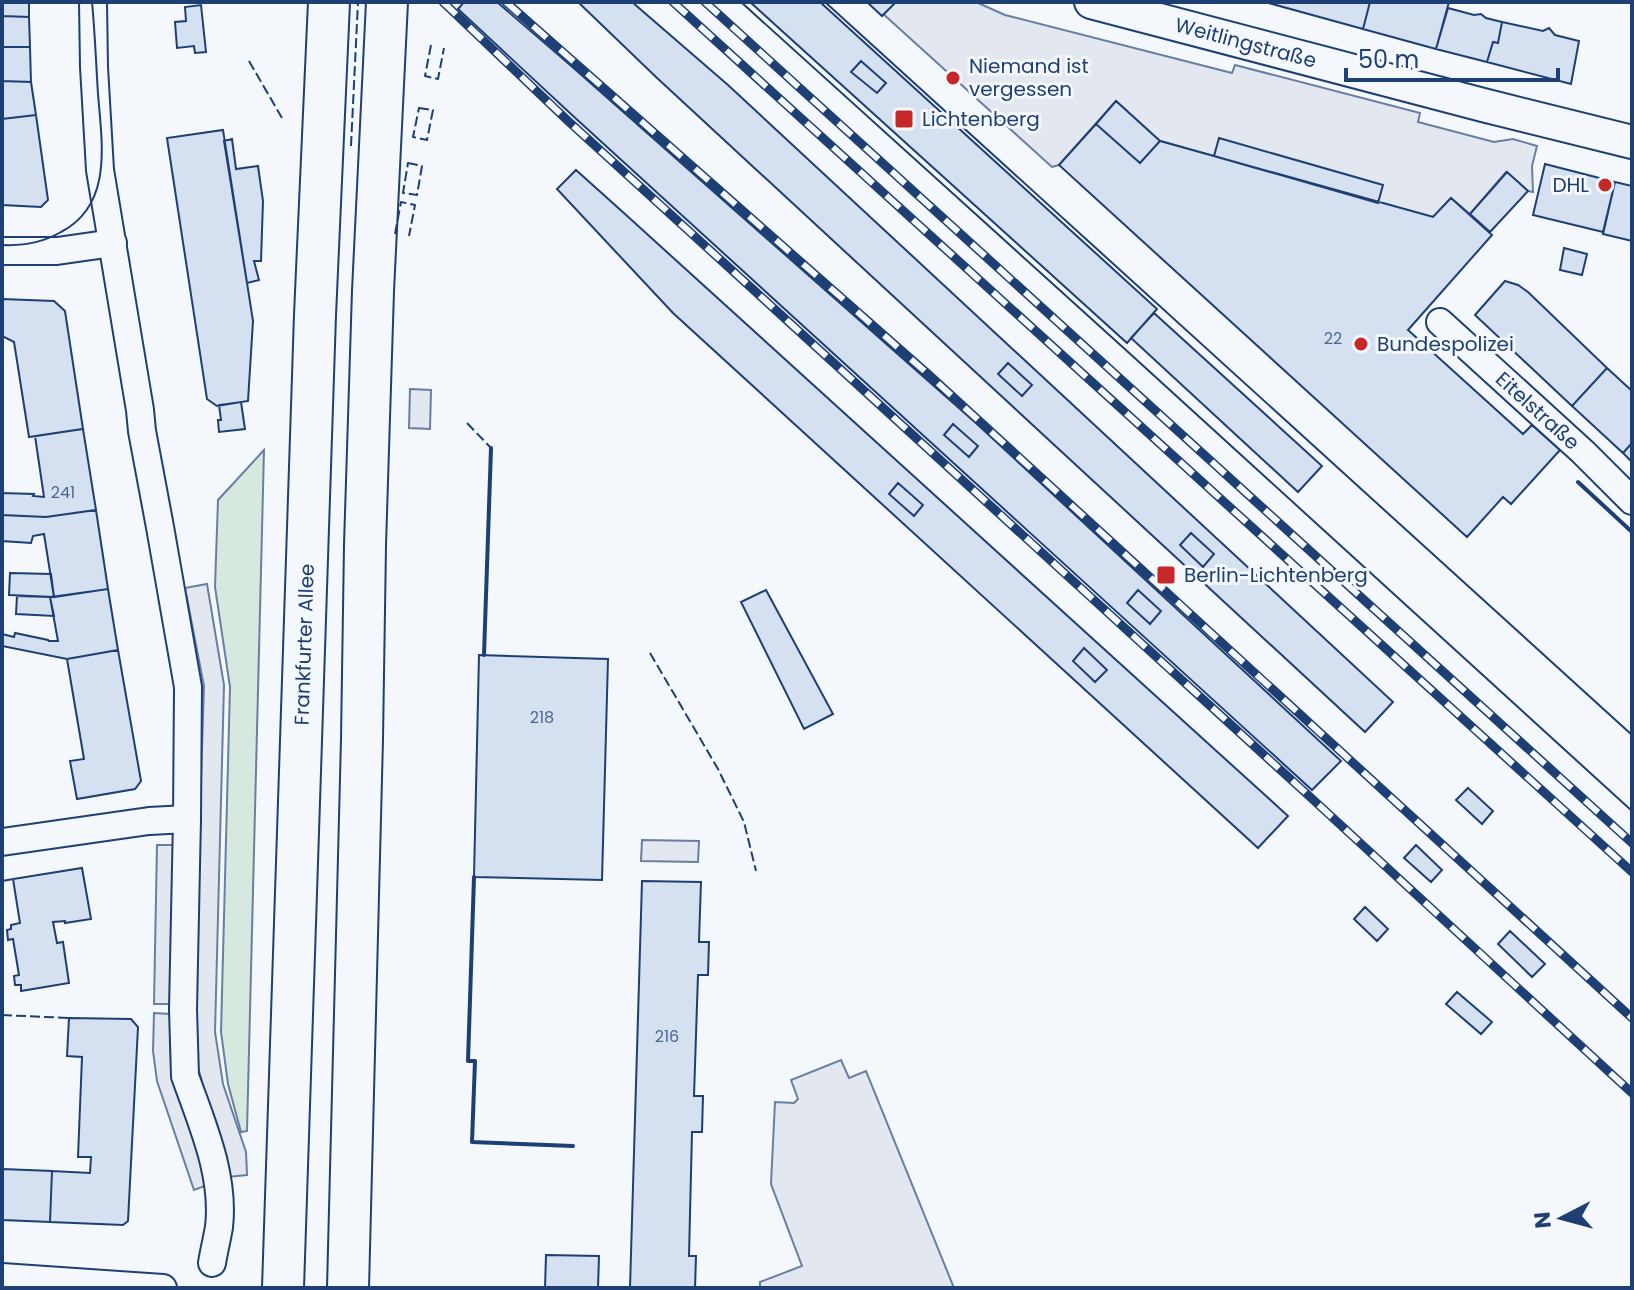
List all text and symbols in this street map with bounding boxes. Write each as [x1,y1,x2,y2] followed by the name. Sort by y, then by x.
[1172,11,1319,75] street label: Weitlingstraße
[1346,32,1558,82] scale bar
[1358,43,1419,76] text: 50 m
[969,52,1089,103] place label: Niemand ist vergessen
[944,69,962,87] marker: Niemand ist vergessen
[922,105,1040,133] place label: Lichtenberg
[893,108,915,130] marker: Lichtenberg
[1552,171,1589,199] place label: DHL
[1596,176,1614,194] marker: DHL
[1324,327,1342,350] house number: 22
[1377,330,1514,358] place label: Bundespolizei
[1352,335,1370,353] marker: Bundespolizei
[1490,365,1586,456] street label: Eitelstraße
[51,481,75,504] house number: 241
[1184,561,1368,589] place label: Berlin-Lichtenberg
[288,563,321,726] street label: Frankfurter Allee
[1155,564,1177,586] marker: Berlin-Lichtenberg
[530,706,554,729] house number: 218
[655,1025,679,1048] house number: 216
[1522,1178,1602,1258] north arrow
[1526,1210,1559,1230] text: N

